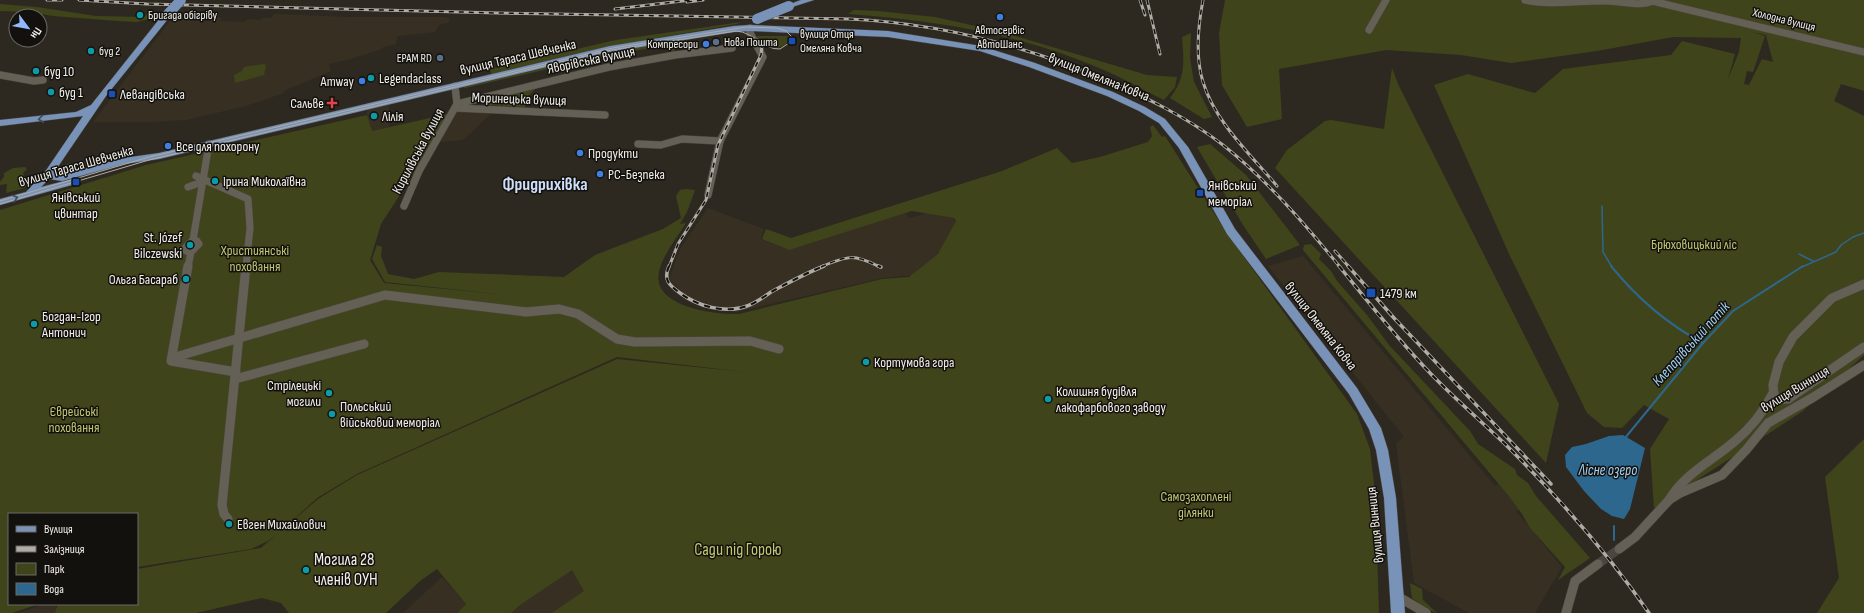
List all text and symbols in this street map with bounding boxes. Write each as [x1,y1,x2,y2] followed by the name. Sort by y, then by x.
[1750,5,1817,35] street label: Холодна вулиця
[8,8,48,48] north arrow
[148,8,218,23] place label: Бригада обігріву
[135,10,145,20] marker: Бригада обігріву
[995,12,1005,22] marker: Автосервіс АвтоШанс
[974,23,1025,52] place label: Автосервіс АвтоШанс
[28,25,44,41] text: Пн
[800,27,862,56] place label: вулиця Отця Омеляна Ковча
[458,35,578,79] street label: вулиця Тараса Шевченка
[724,35,778,50] place label: Нова Пошта
[787,36,797,46] marker: вулиця Отця Омеляна Ковча
[647,37,698,52] place label: Компресори
[711,37,721,47] marker: Нова Пошта
[701,39,711,49] marker: Компресори
[545,42,637,78] street label: Яворівська вулиця
[99,44,120,59] place label: буд 2
[86,46,96,56] marker: буд 2
[1046,49,1152,105] street label: вулиця Омеляна Ковча
[397,51,432,66] place label: EPAM RD
[435,53,445,63] marker: EPAM RD
[44,63,74,80] place label: буд 10
[31,66,41,76] marker: буд 10
[379,70,442,87] place label: Legendaclass
[319,73,355,90] place label: Amway
[366,73,376,83] marker: Legendaclass
[357,76,367,86] marker: Amway
[59,84,83,101] place label: буд 1
[119,86,185,103] place label: Левандівська
[46,87,56,97] marker: буд 1
[107,89,117,99] marker: Левандівська
[471,89,567,109] street label: Моринецька вулиця
[290,95,324,112] place label: Сальве
[327,98,337,108] marker: Сальве
[388,105,448,197] street label: Кирилівська вулиця
[381,108,404,125] place label: Лілія
[369,111,379,121] marker: Лілія
[37,114,44,123] one-way arrow
[176,138,260,155] place label: Все для похорону
[17,141,135,191] street label: вулиця Тараса Шевченка
[163,141,173,151] marker: Все для похорону
[588,145,638,162] place label: Продукти
[575,148,585,158] marker: Продукти
[608,166,665,183] place label: РС-Безпека
[595,169,605,179] marker: РС-Безпека
[223,173,306,190] place label: Ірина Миколаївна
[502,174,588,195] district label: Фридрихівка
[210,176,220,186] marker: Ірина Миколаївна
[71,177,81,187] marker: Янівський цвинтар
[1208,177,1257,210] place label: Янівський меморіал
[1195,188,1205,198] marker: Янівський меморіал
[52,189,101,222] place label: Янівський цвинтар
[11,194,18,203] one-way arrow
[134,229,183,262] place label: St. Józef Bilczewski
[1651,236,1737,253] park label: Брюховицький ліс
[185,240,195,250] marker: St. Józef Bilczewski
[220,242,289,275] park label: Християнські поховання
[109,271,178,288] place label: Ольга Басараб
[181,274,191,284] marker: Ольга Басараб
[1281,278,1361,374] street label: вулиця Омеляна Ковча
[1380,285,1417,302] place label: 1479 км
[1365,287,1377,299] marker: 1479 км
[1648,297,1735,390] water label: Клепарівський потік
[41,308,101,341] place label: Богдан-Ігор Антонич
[29,319,39,329] marker: Богдан-Ігор Антонич
[874,354,954,371] place label: Кортумова гора
[861,357,871,367] marker: Кортумова гора
[1758,362,1832,416] street label: вулиця Винниця
[267,377,321,410] place label: Стрілецькі могили
[1056,383,1166,416] place label: Колишня будівля лакофарбового заводу
[324,388,334,398] marker: Стрілецькі могили
[1043,394,1053,404] marker: Колишня будівля лакофарбового заводу
[340,398,440,431] place label: Польський військовий меморіал
[49,403,99,436] park label: Єврейські поховання
[327,409,337,419] marker: Польський військовий меморіал
[1578,461,1637,480] water label: Лісне озеро
[1363,486,1387,564] street label: вулиця Винниця
[1161,488,1231,521] park label: Самозахоплені ділянки
[8,513,138,605] legend
[237,516,326,533] place label: Евген Михайлович
[224,519,234,529] marker: Евген Михайлович
[44,522,73,537] text: Вулиця
[694,540,782,560] park label: Сади під Горою
[44,542,85,557] text: Залізниця
[314,550,378,590] place label: Могила 28 членів ОУН
[44,562,65,577] text: Парк
[301,565,311,575] marker: Могила 28 членів ОУН
[44,582,64,597] text: Вода

